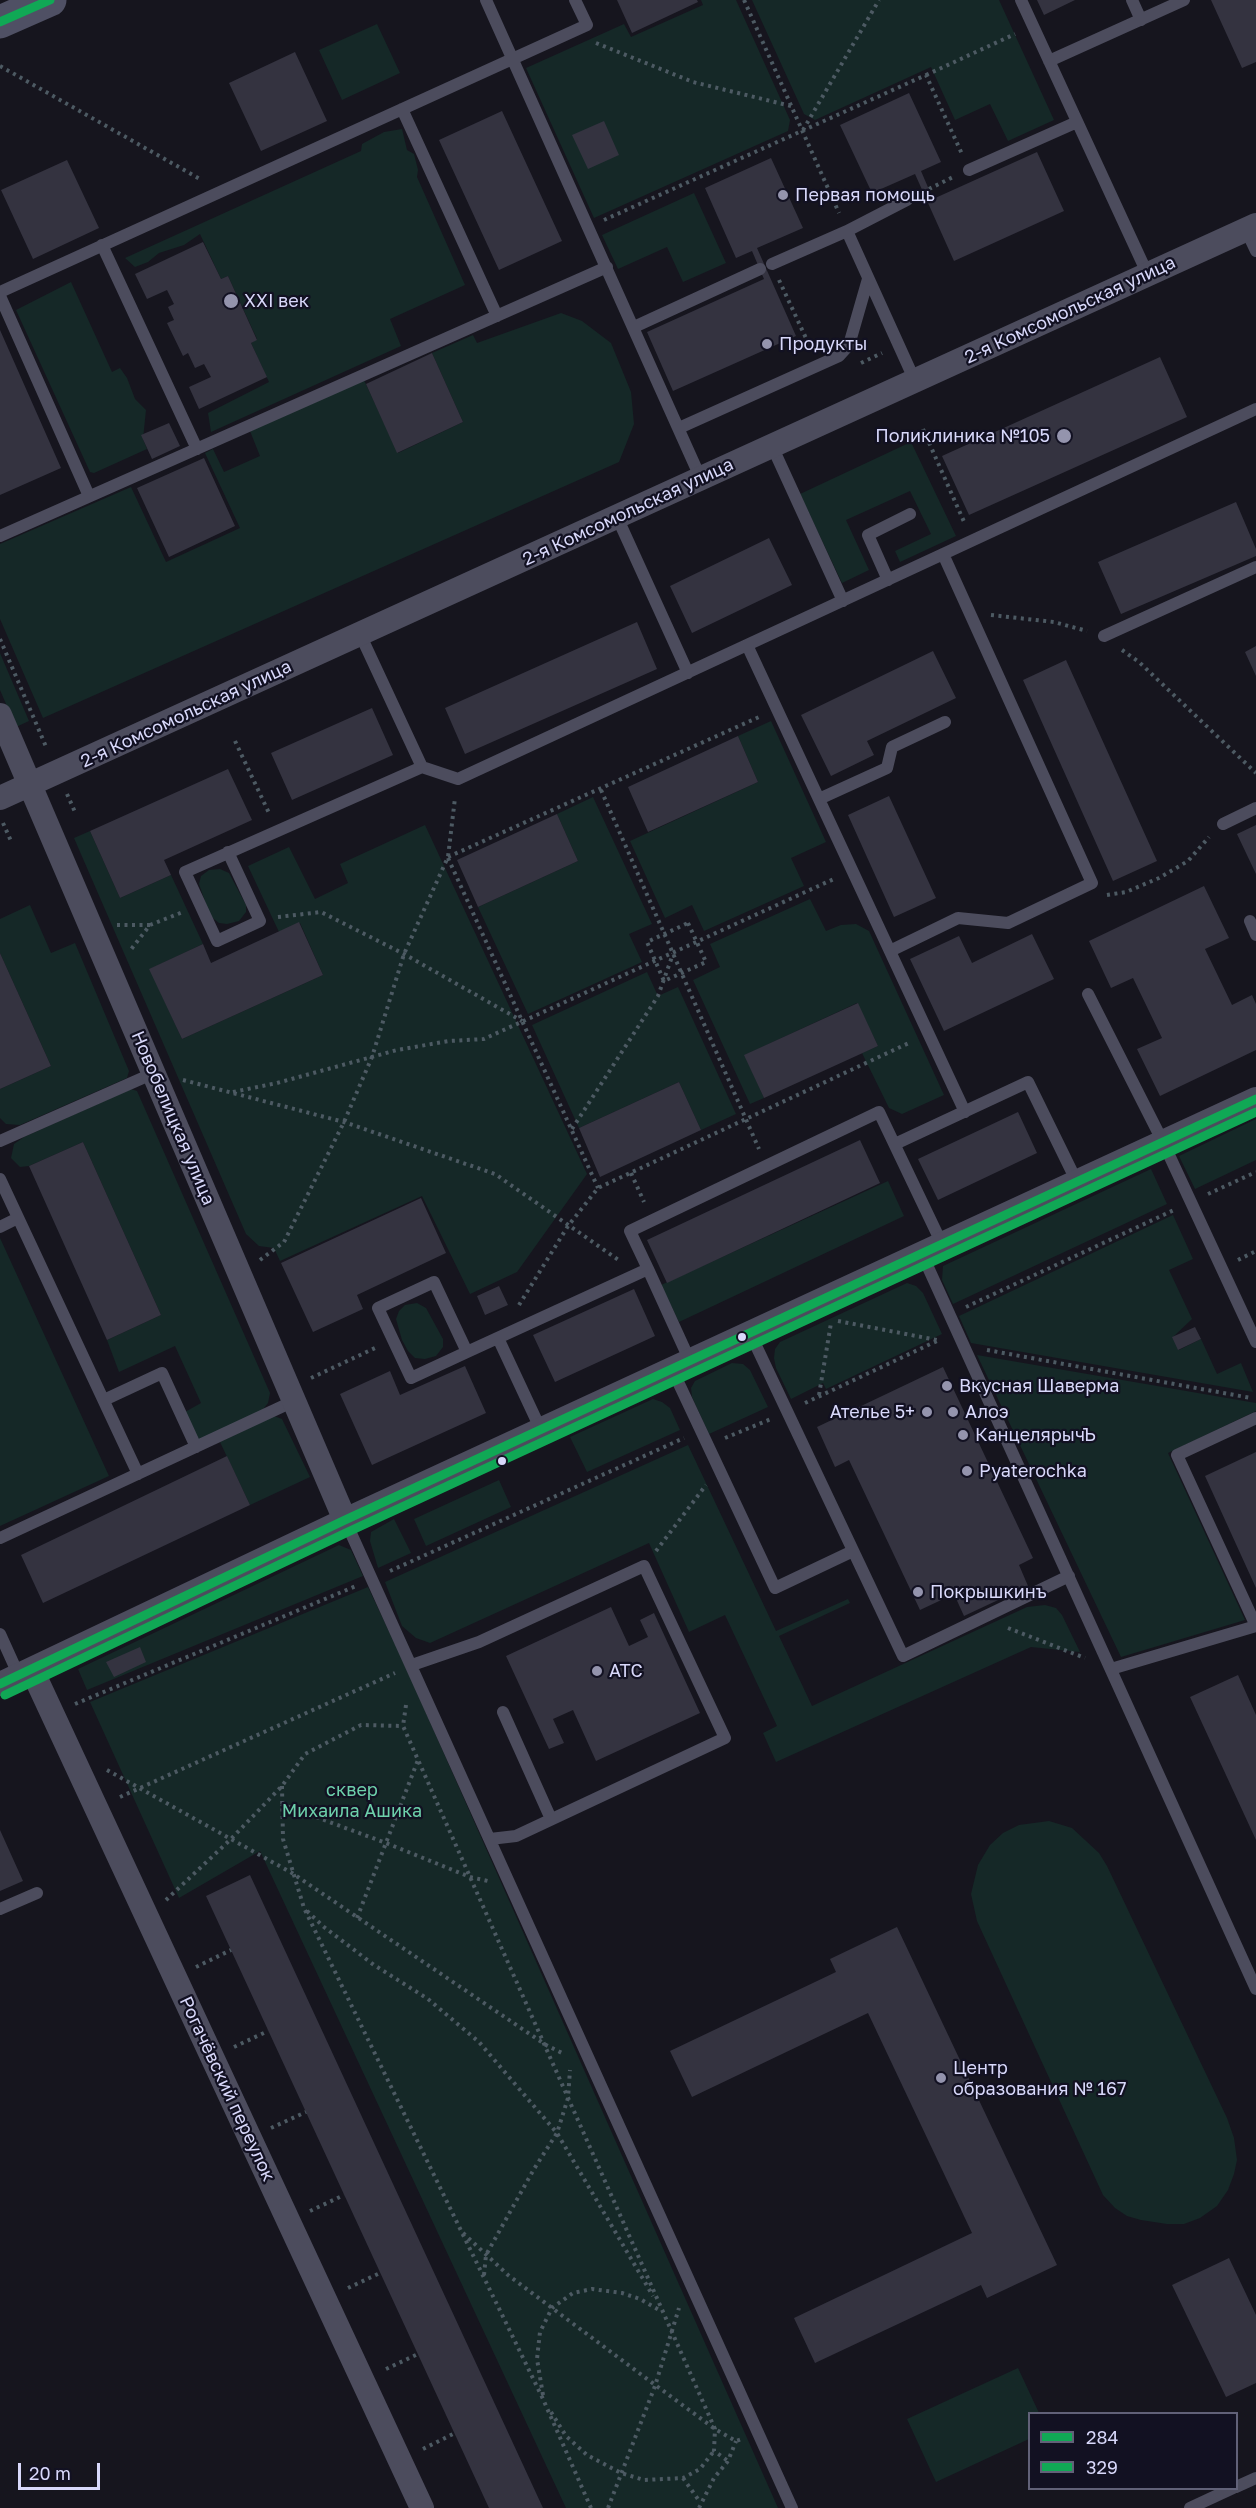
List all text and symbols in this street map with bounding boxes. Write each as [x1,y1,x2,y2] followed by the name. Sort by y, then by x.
[795,184,935,206] place label: Первая помощь
[776,188,790,202] marker: Первая помощь
[961,252,1179,368] street label: 2-я Комсомольская улица
[244,290,309,312] place label: XXI век
[222,292,240,310] marker: XXI век
[779,333,867,355] place label: Продукты
[760,337,774,351] marker: Продукты
[875,425,1050,447] place label: Поликлиника №105
[1055,427,1073,445] marker: Поликлиника №105
[519,454,737,570] street label: 2-я Комсомольская улица
[77,656,295,772] street label: 2-я Комсомольская улица
[127,1028,219,1208] street label: Новобелицкая улица
[736,1331,748,1343] unlabelled marker
[959,1375,1119,1397] place label: Вкусная Шаверма
[940,1379,954,1393] marker: Вкусная Шаверма
[830,1401,915,1423] place label: Ателье 5+
[965,1401,1009,1423] place label: Алоэ
[920,1405,934,1419] marker: Ателье 5+
[946,1405,960,1419] marker: Алоэ
[975,1424,1096,1446] place label: КанцелярычЪ
[956,1428,970,1442] marker: КанцелярычЪ
[496,1455,508,1467] unlabelled marker
[979,1460,1087,1482] place label: Pyaterochka
[960,1464,974,1478] marker: Pyaterochka
[930,1581,1047,1603] place label: Покрышкинъ
[911,1585,925,1599] marker: Покрышкинъ
[609,1660,643,1682] place label: АТС
[590,1664,604,1678] marker: АТС
[282,1779,422,1822] park label: сквер Михаила Ашика
[175,1993,279,2185] street label: Рогачёвский переулок
[953,2057,1126,2100] place label: Центр образования № 167
[934,2071,948,2085] marker: Центр образования № 167
[1028,2412,1238,2490] legend
[1086,2426,1118,2448] text: 284
[21,2451,104,2489] scale bar
[1086,2456,1118,2478] text: 329
[29,2462,71,2484] text: 20 m

